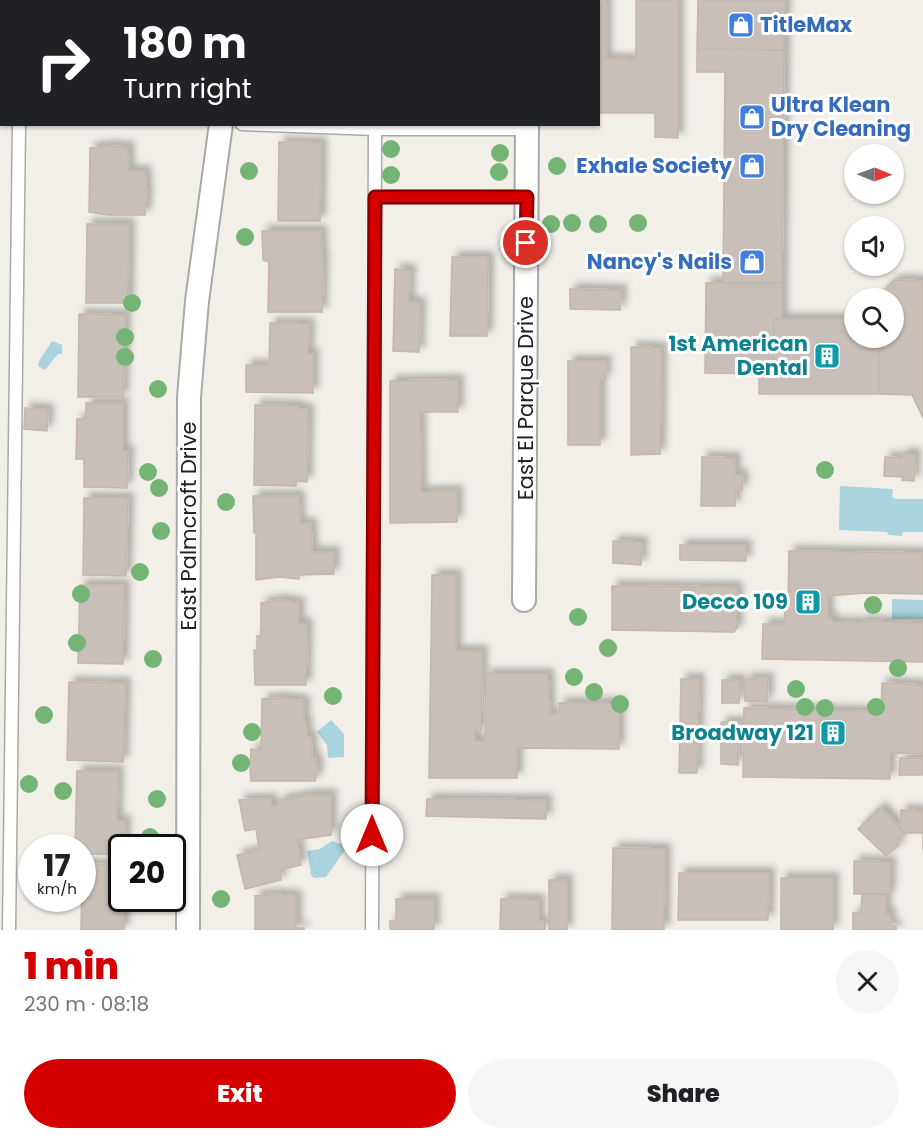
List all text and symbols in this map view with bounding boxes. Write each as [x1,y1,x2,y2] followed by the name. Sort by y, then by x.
[726,10,756,40] shop icon: TitleMax
[760,10,853,39] place label: TitleMax
[123,14,247,73] text: 180 m
[24,24,102,102] icon: right
[123,70,252,107] text: Turn right
[771,90,911,143] place label: Ultra Klean Dry Cleaning
[737,102,767,132] shop icon: Ultra Klean Dry Cleaning
[844,144,904,204] north arrow
[844,144,904,348] map controls
[576,151,733,180] place label: Exhale Society
[737,151,767,181] shop icon: Exhale Society
[844,216,904,276] button: sound
[500,217,551,268] pin
[509,226,542,259] icon: arrive
[587,247,732,276] place label: Nancy's Nails
[737,247,767,277] shop icon: Nancy's Nails
[844,288,904,348] button: search
[511,296,540,500] street label: East El Parque Drive
[668,329,808,382] place label: 1st American Dental
[812,341,842,371] building icon: 1st American Dental
[174,421,203,631] street label: East Palmcroft Drive
[682,587,788,616] place label: Decco 109
[793,587,823,617] building icon: Decco 109
[671,718,814,747] place label: Broadway 121
[818,718,848,748] building icon: Broadway 121
[340,803,404,867] position arrow
[108,834,186,912] speed limit sign: 20
[43,844,71,887] text: 17
[37,878,77,899] text: km/h
[24,941,119,992] text: 1 min
[836,950,899,1013] button: close
[24,990,149,1018] text: 230 m · 08:18
[24,1059,456,1128] button: Exit
[468,1059,899,1128] button: Share

